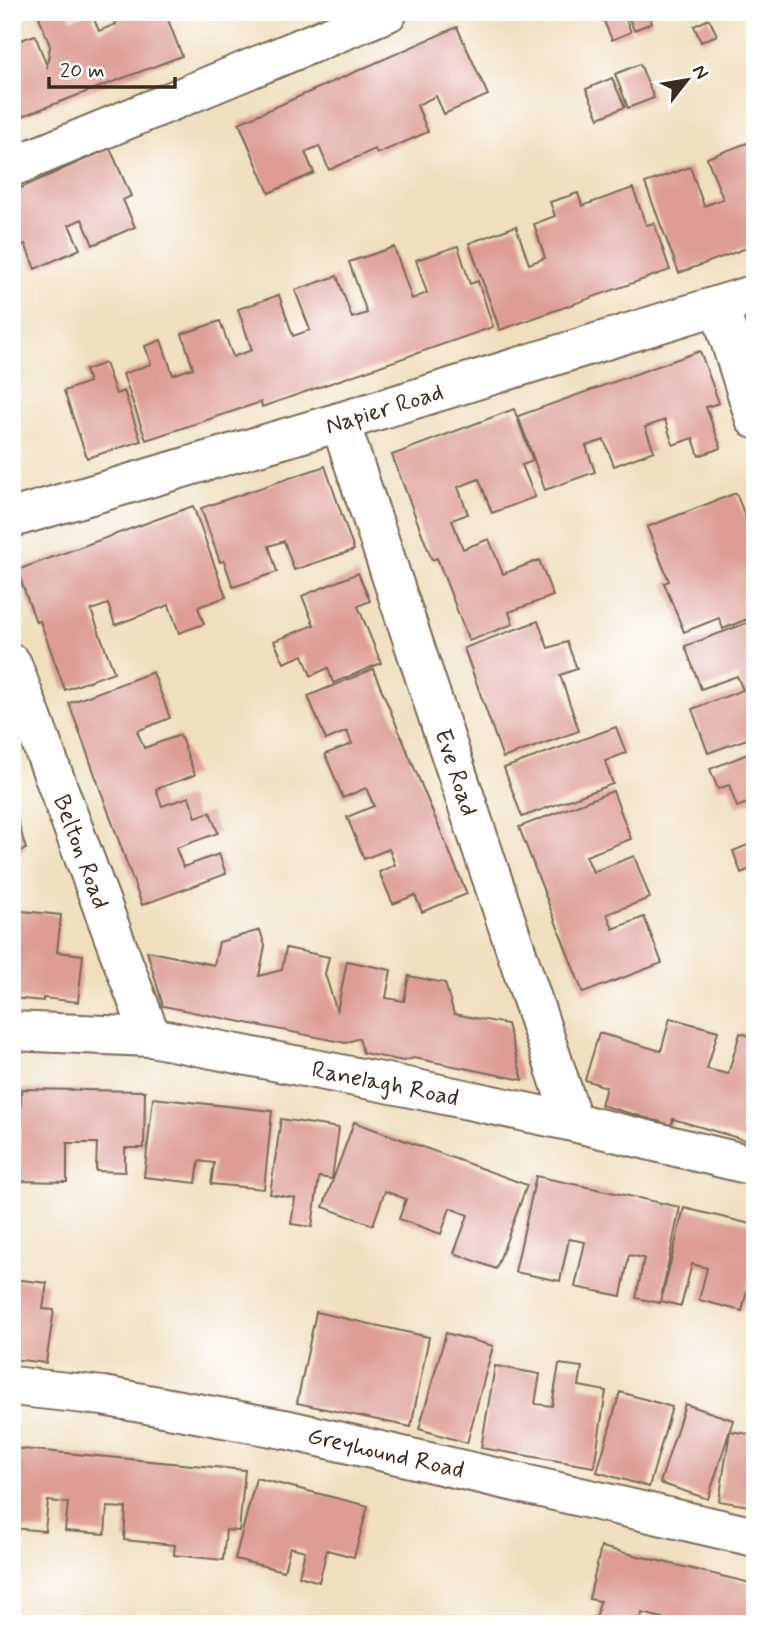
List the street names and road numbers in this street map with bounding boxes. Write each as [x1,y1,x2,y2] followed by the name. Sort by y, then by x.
[322,377,447,442] street label: Napier Road
[426,725,484,820] street label: Eve Road
[45,791,116,913] street label: Belton Road
[309,1055,461,1114] street label: Ranelagh Road
[304,1421,467,1487] street label: Greyhound Road

